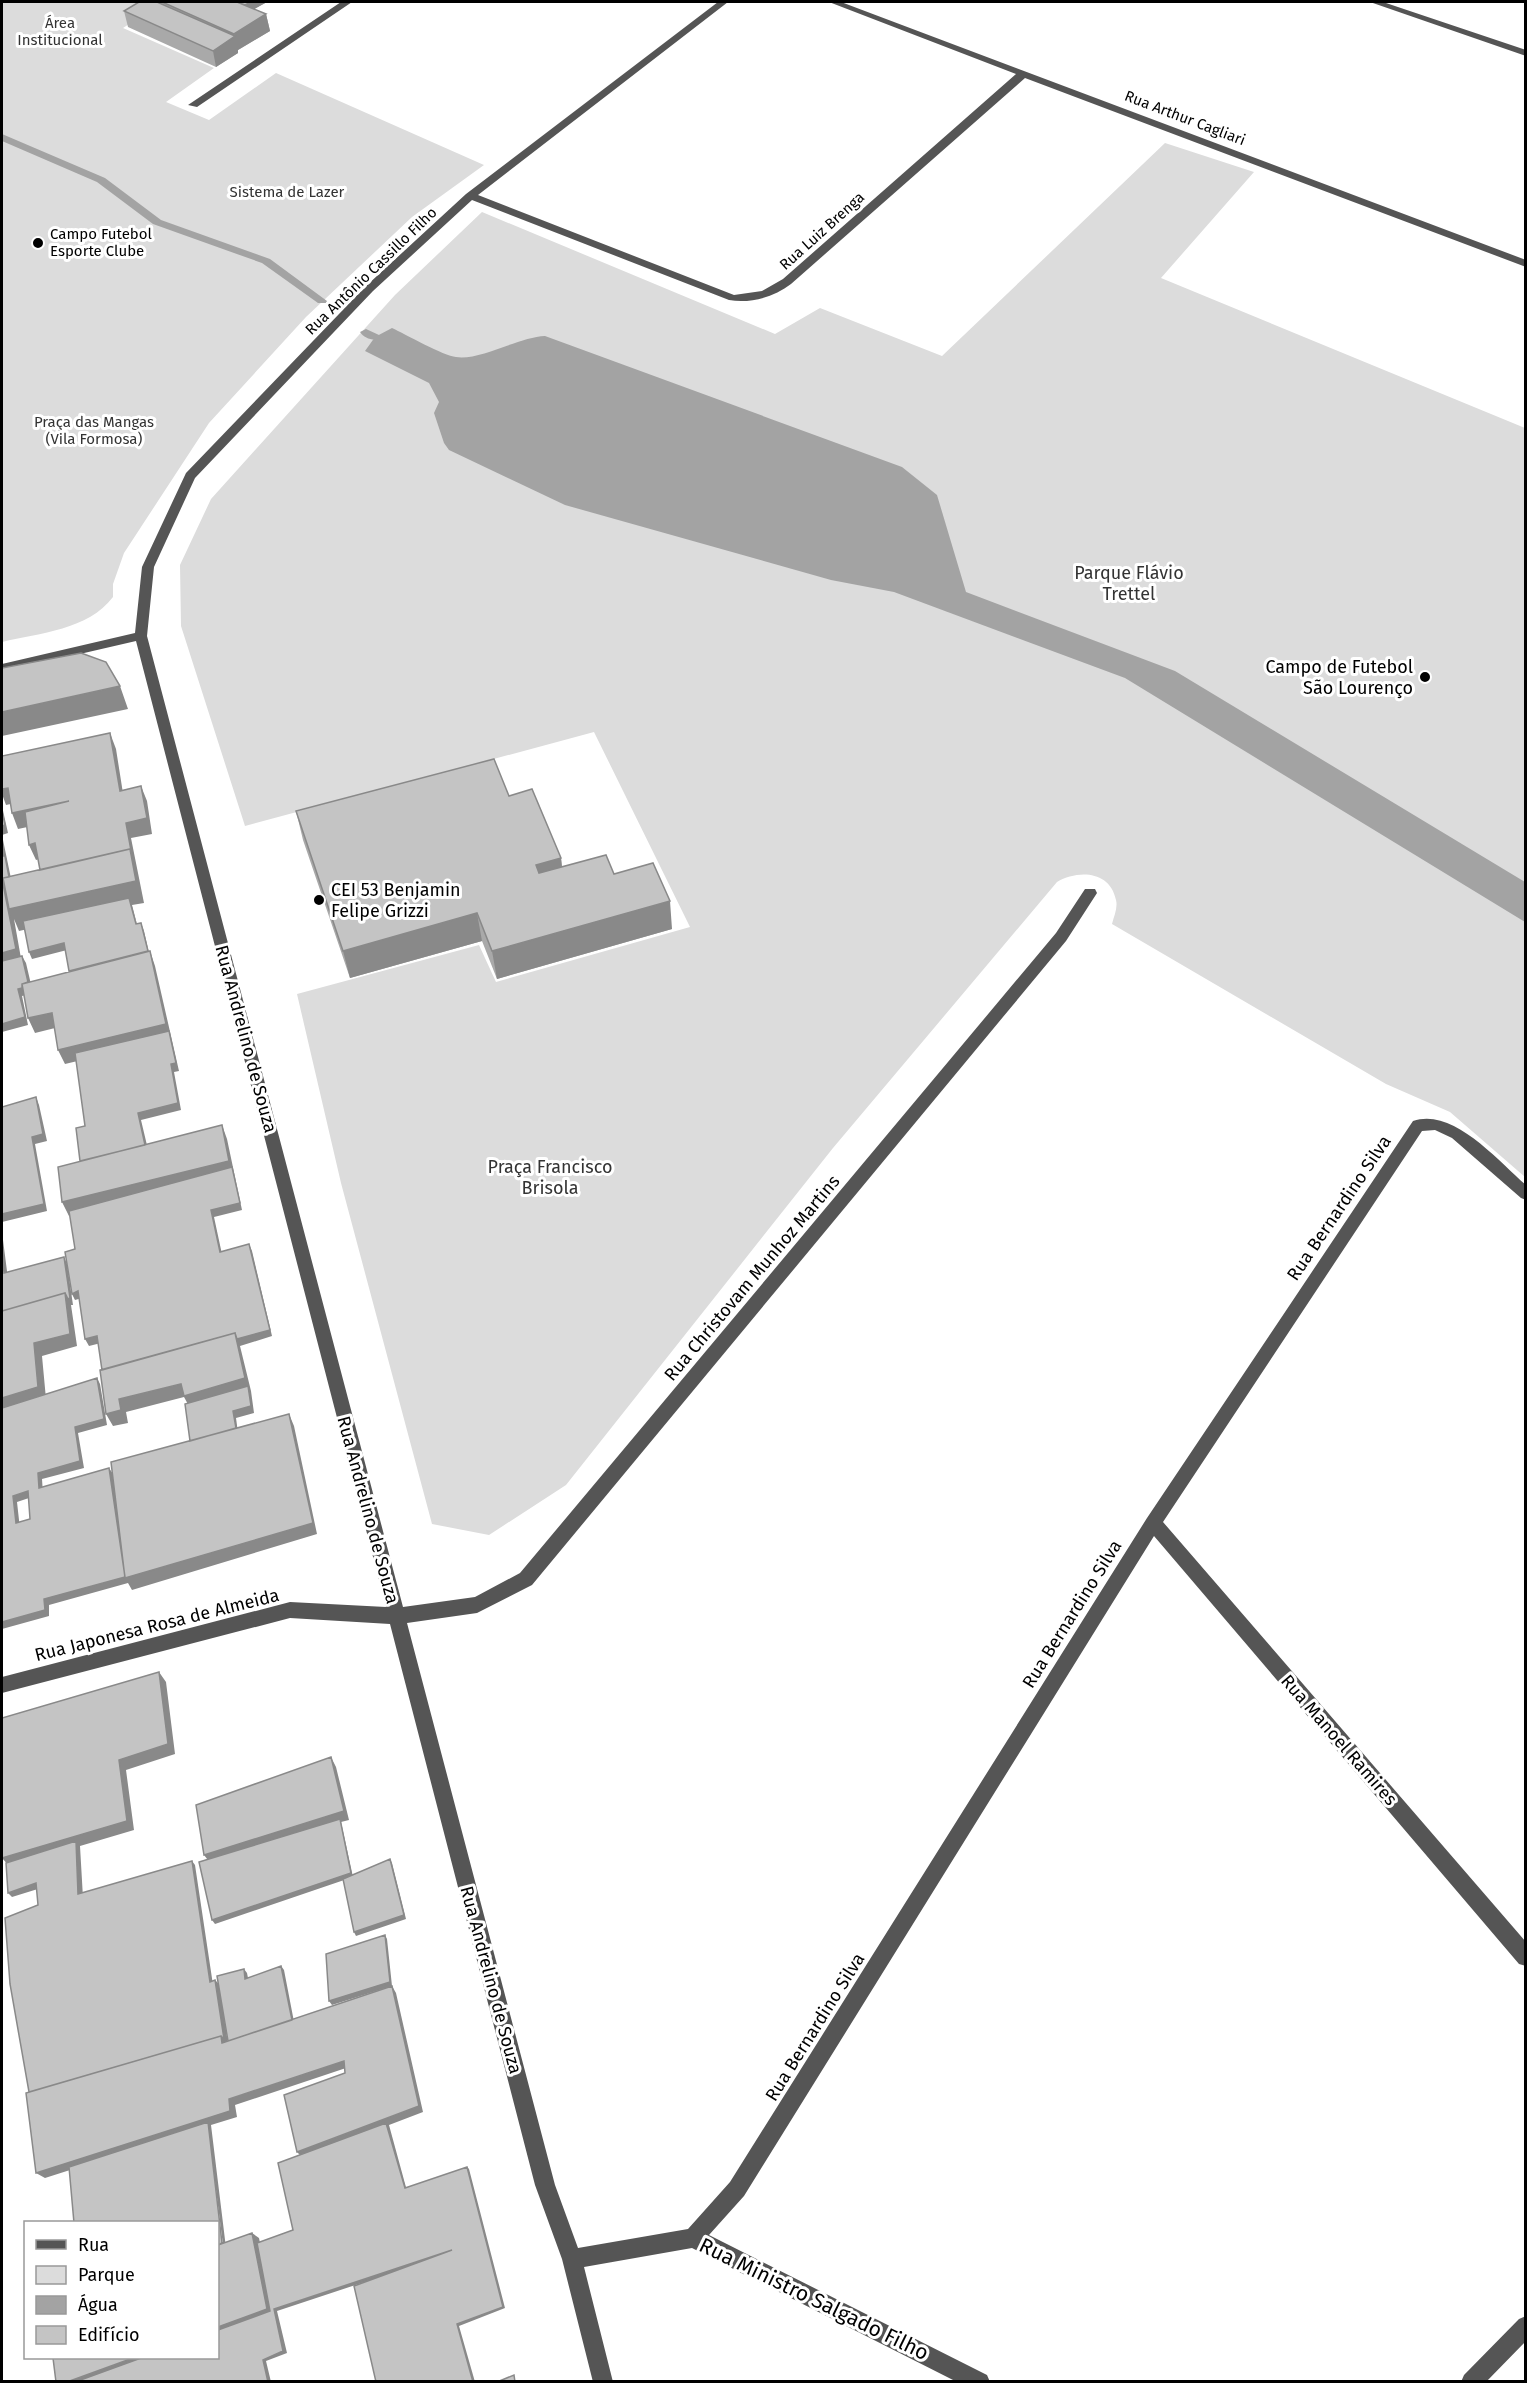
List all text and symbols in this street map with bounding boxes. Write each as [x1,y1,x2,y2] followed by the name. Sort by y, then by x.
[17,14,103,49] park label: Área Institucional
[1122,87,1248,149] street label: Rua Arthur Cagliari
[230,183,345,201] park label: Sistema de Lazer
[776,188,868,274] street label: Rua Luiz Brenga
[301,203,441,339] street label: Rua Antônio Cassillo Filho
[50,225,152,260] place label: Campo Futebol Esporte Clube
[31,236,45,250] marker: Campo Futebol Esporte Clube
[34,413,154,448] park label: Praça das Mangas (Vila Formosa)
[1074,562,1184,605] park label: Parque Flávio Trettel
[1265,656,1413,699] place label: Campo de Futebol São Lourenço
[1418,670,1432,684] marker: Campo de Futebol São Lourenço
[331,879,461,922] place label: CEI 53 Benjamin Felipe Grizzi
[312,893,326,907] marker: CEI 53 Benjamin Felipe Grizzi
[210,943,282,1135] street label: Rua Andrelino de Souza
[1282,1131,1396,1285] street label: Rua Bernardino Silva
[488,1156,612,1199] park label: Praça Francisco Brisola
[659,1171,845,1385] street label: Rua Christovam Munhoz Martins
[332,1414,404,1606] street label: Rua Andrelino de Souza
[1018,1536,1126,1692] street label: Rua Bernardino Silva
[32,1584,282,1666] street label: Rua Japonesa Rosa de Almeida
[1276,1670,1402,1810] street label: Rua Manoel Ramires
[455,1884,527,2076] street label: Rua Andrelino de Souza
[761,1949,869,2105] street label: Rua Bernardino Silva
[24,2221,219,2359] legend
[695,2232,933,2366] street label: Rua Ministro Salgado Filho
[78,2234,109,2256] text: Rua
[78,2264,135,2286] text: Parque
[78,2293,118,2316] text: Água
[78,2324,140,2346] text: Edifício

